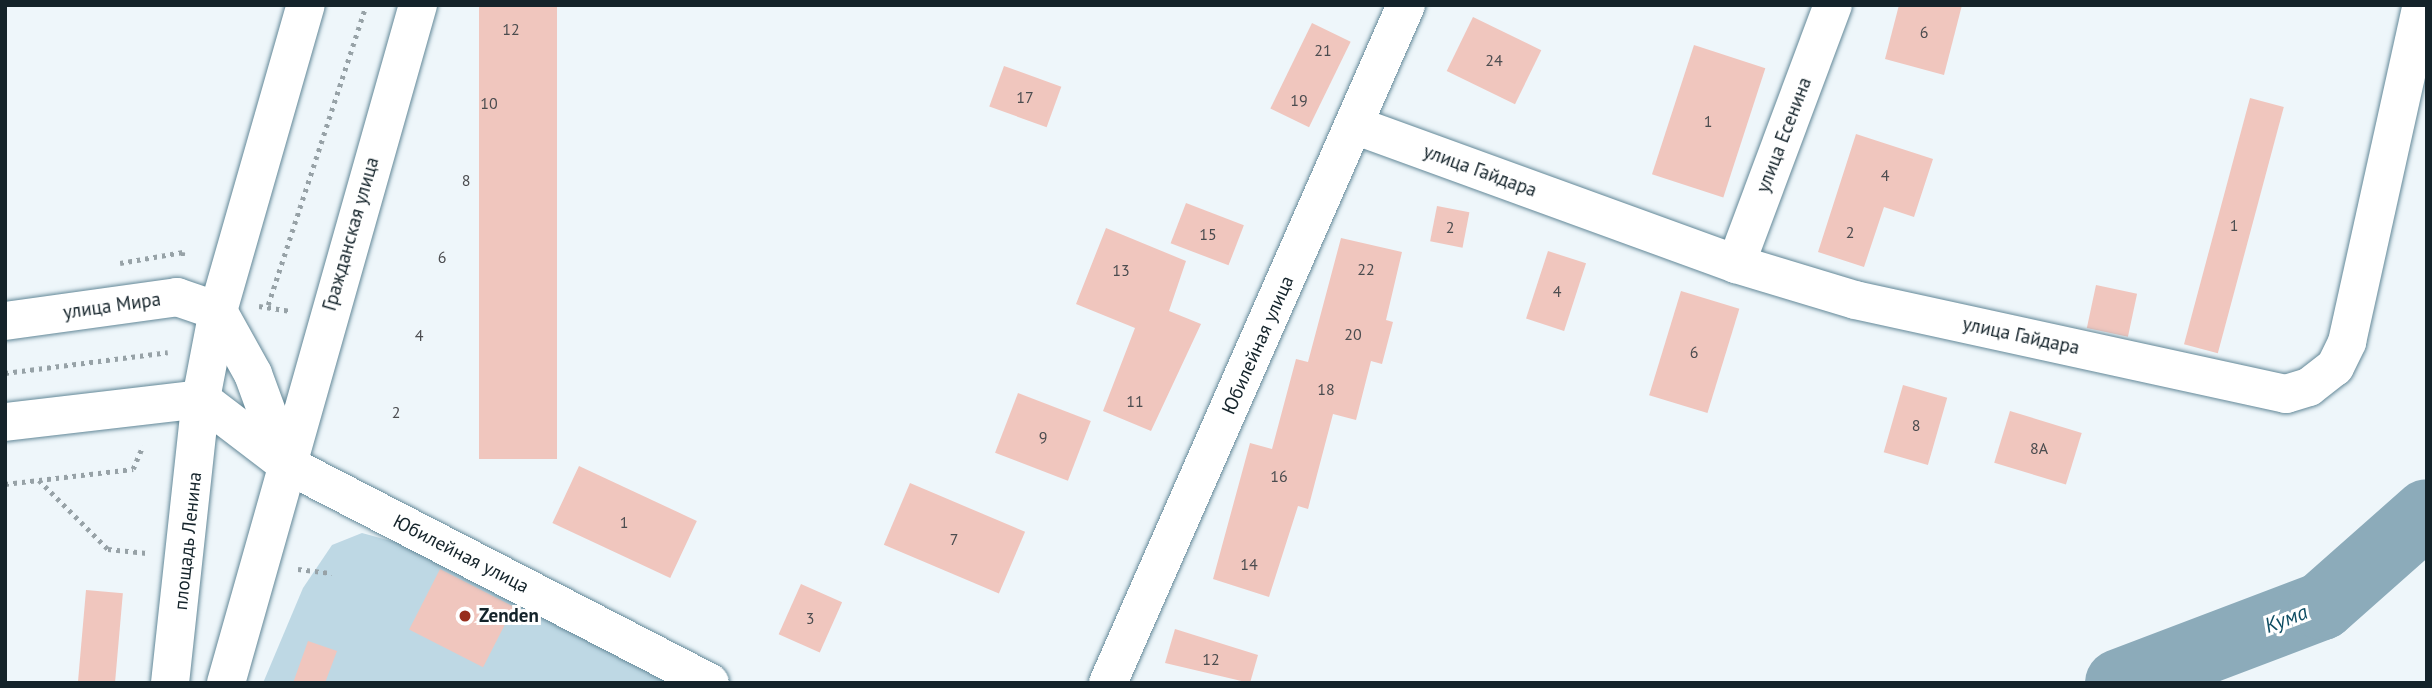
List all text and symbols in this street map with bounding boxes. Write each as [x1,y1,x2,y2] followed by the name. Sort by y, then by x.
[502,19,520,39] house number: 12
[1920,22,1928,42] house number: 6
[1314,40,1332,60] house number: 21
[1485,50,1503,70] house number: 24
[1752,74,1816,196] street label: улица Есенина
[1016,87,1034,107] house number: 17
[1290,90,1308,110] house number: 19
[480,93,498,113] house number: 10
[1704,111,1712,131] house number: 1
[1420,140,1540,202] street label: улица Гайдара
[318,155,384,313] street label: Гражданская улица
[1881,165,1889,185] house number: 4
[462,170,470,190] house number: 8
[2230,215,2238,235] house number: 1
[1446,217,1454,237] house number: 2
[1846,222,1854,242] house number: 2
[1199,224,1217,244] house number: 15
[438,247,446,267] house number: 6
[1357,259,1375,279] house number: 22
[1112,260,1130,280] house number: 13
[1217,272,1299,418] street label: Юбилейная улица
[1553,281,1561,301] house number: 4
[62,288,162,324] street label: улица Мира
[1960,312,2082,360] street label: улица Гайдара
[1344,324,1362,344] house number: 20
[415,325,423,345] house number: 4
[1690,342,1698,362] house number: 6
[1317,379,1335,399] house number: 18
[1126,391,1144,411] house number: 11
[392,402,400,422] house number: 2
[1912,415,1920,435] house number: 8
[1039,427,1047,447] house number: 9
[2030,438,2048,458] house number: 8А
[1270,466,1288,486] house number: 16
[169,470,207,612] street label: площадь Ленина
[389,510,533,598] street label: Юбилейная улица
[620,512,628,532] house number: 1
[950,529,958,549] house number: 7
[1240,554,1258,574] house number: 14
[2261,599,2311,639] water label: Кума
[479,605,539,627] place label: Zenden
[457,608,473,624] marker: Zenden
[806,608,814,628] house number: 3
[1202,649,1220,669] house number: 12

